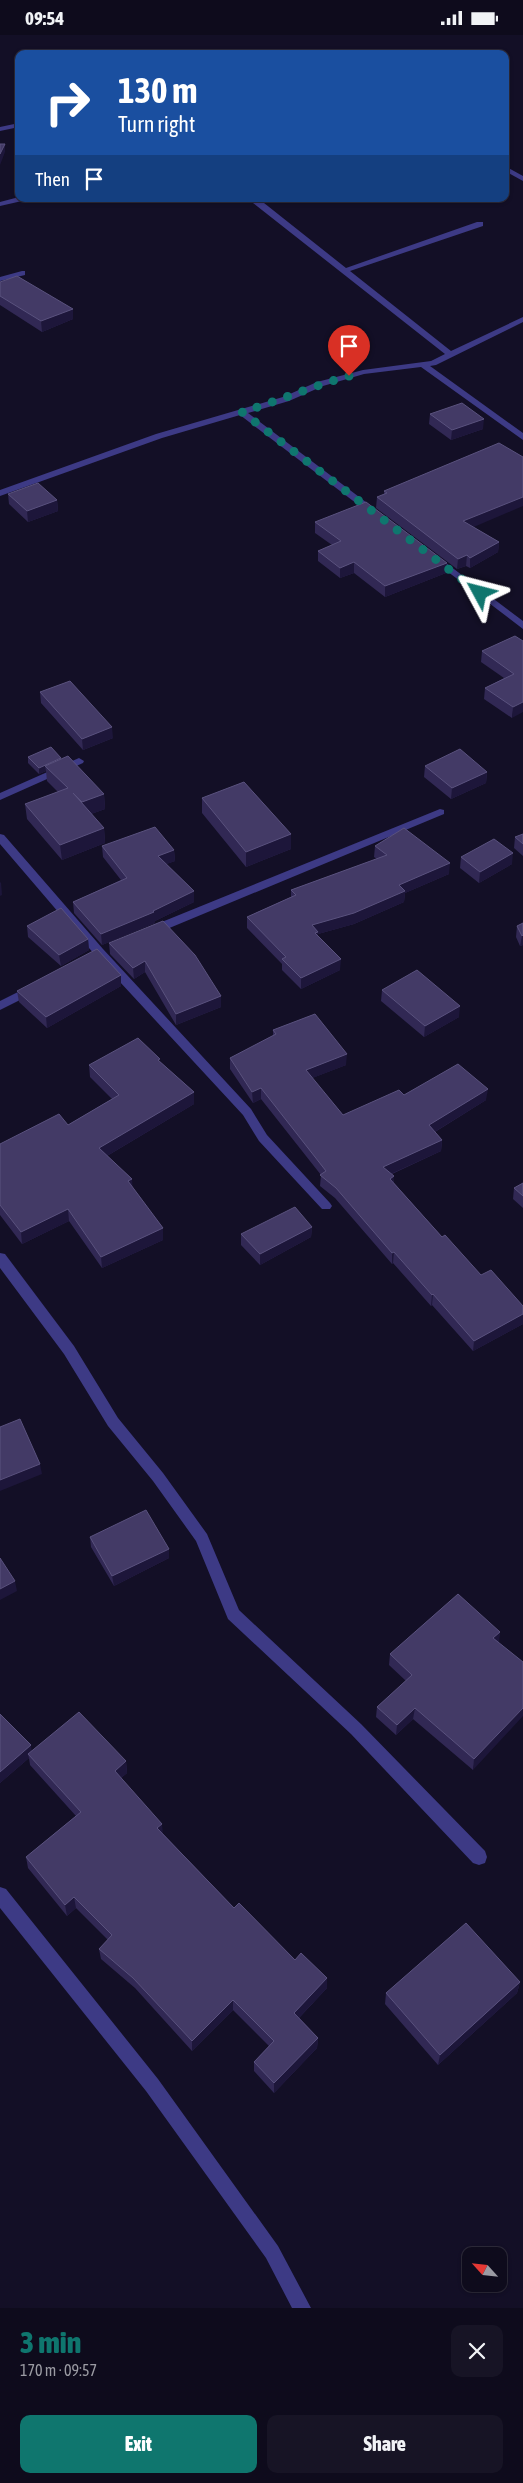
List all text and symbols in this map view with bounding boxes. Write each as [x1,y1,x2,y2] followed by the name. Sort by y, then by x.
[25,7,64,29] text: 09:54
[35,70,100,135] icon: right
[118,70,197,110] text: 130 m
[118,111,195,137] text: Turn right
[80,165,108,193] icon: arrive
[35,168,70,190] text: Then
[328,325,370,376] pin
[335,332,363,360] icon: arrive
[453,566,505,618] position arrow
[462,2247,508,2293] north arrow
[462,2247,507,2292] map controls
[20,2325,81,2359] text: 3 min
[451,2325,503,2377] button: close
[20,2361,97,2379] text: 170 m · 09:57
[20,2415,257,2473] button: Exit
[267,2415,503,2473] button: Share

